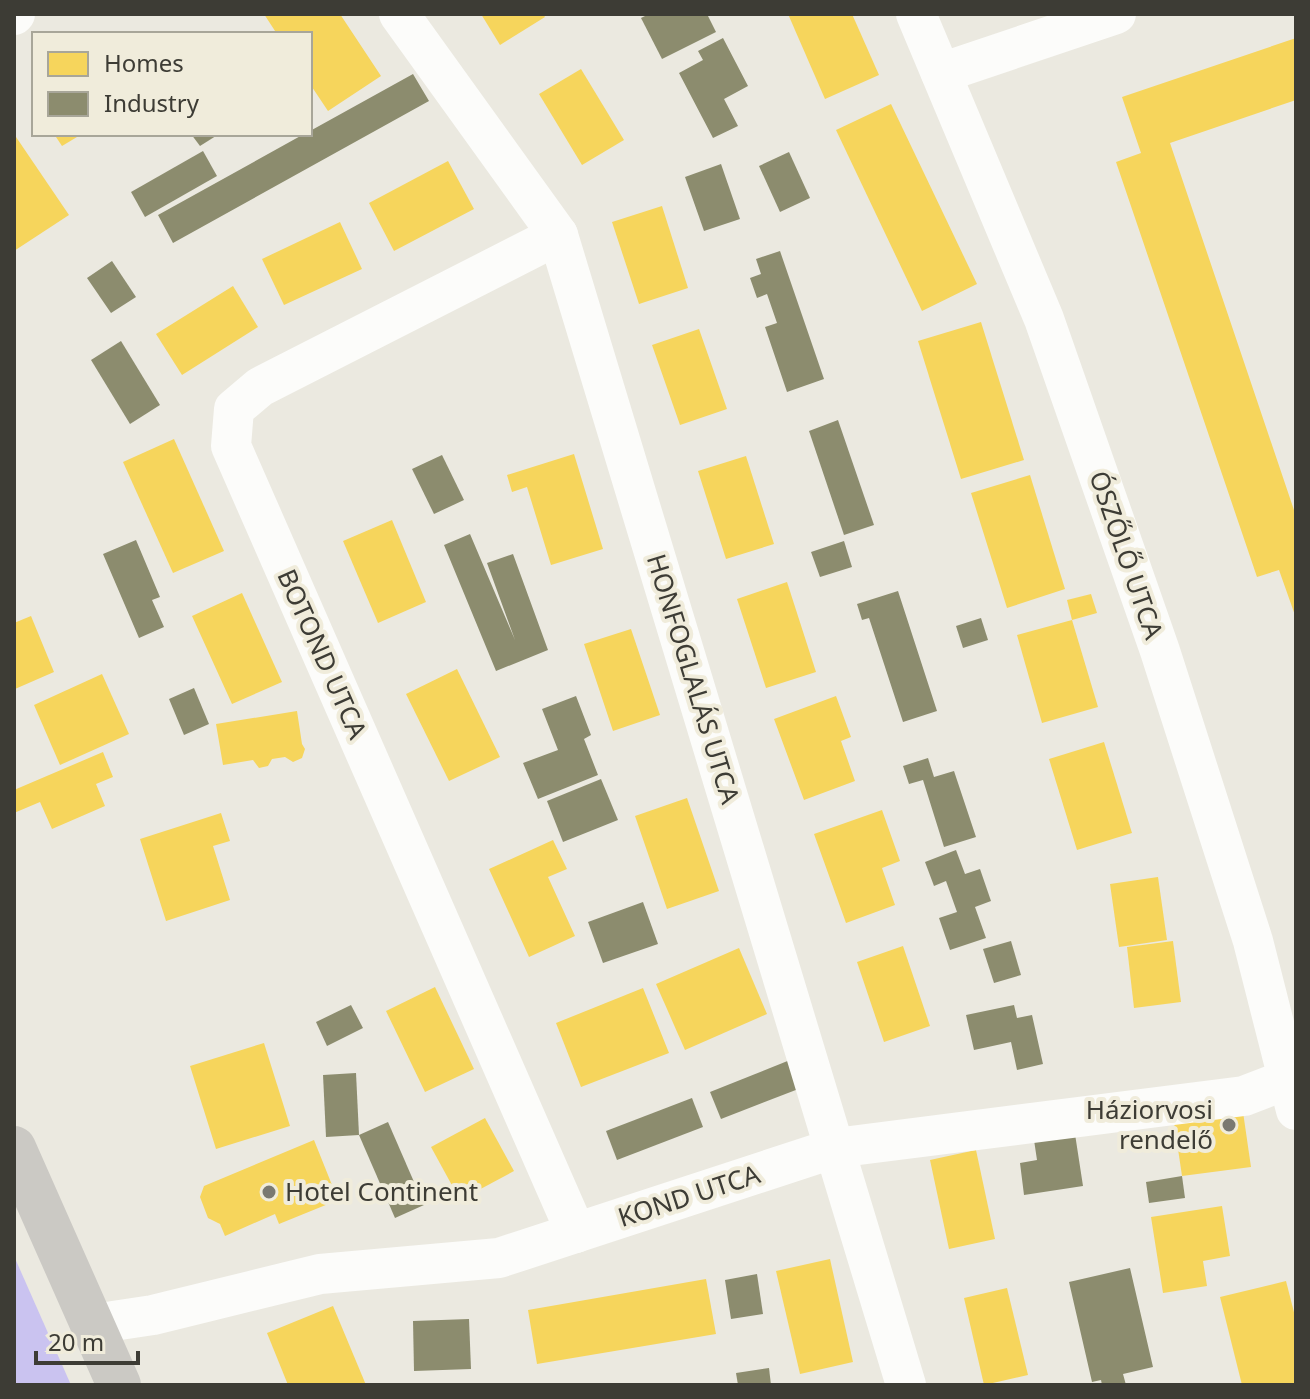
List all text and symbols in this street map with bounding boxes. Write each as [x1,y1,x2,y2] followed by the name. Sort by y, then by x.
[32,32,312,136] legend
[104,46,184,79] text: Homes
[104,86,200,119] text: Industry
[1081,466,1173,644] street label: ÓSZŐLŐ UTCA
[639,549,749,808] street label: HONFOGLALÁS UTCA
[269,563,377,744] street label: BOTOND UTCA
[1086,1091,1213,1157] place label: Háziorvosi rendelő
[1220,1116,1238,1134] marker: Háziorvosi rendelő
[613,1155,765,1235] street label: KOND UTCA
[285,1173,478,1209] place label: Hotel Continent
[260,1183,278,1201] marker: Hotel Continent
[36,1315,138,1365] scale bar
[48,1325,104,1358] text: 20 m

